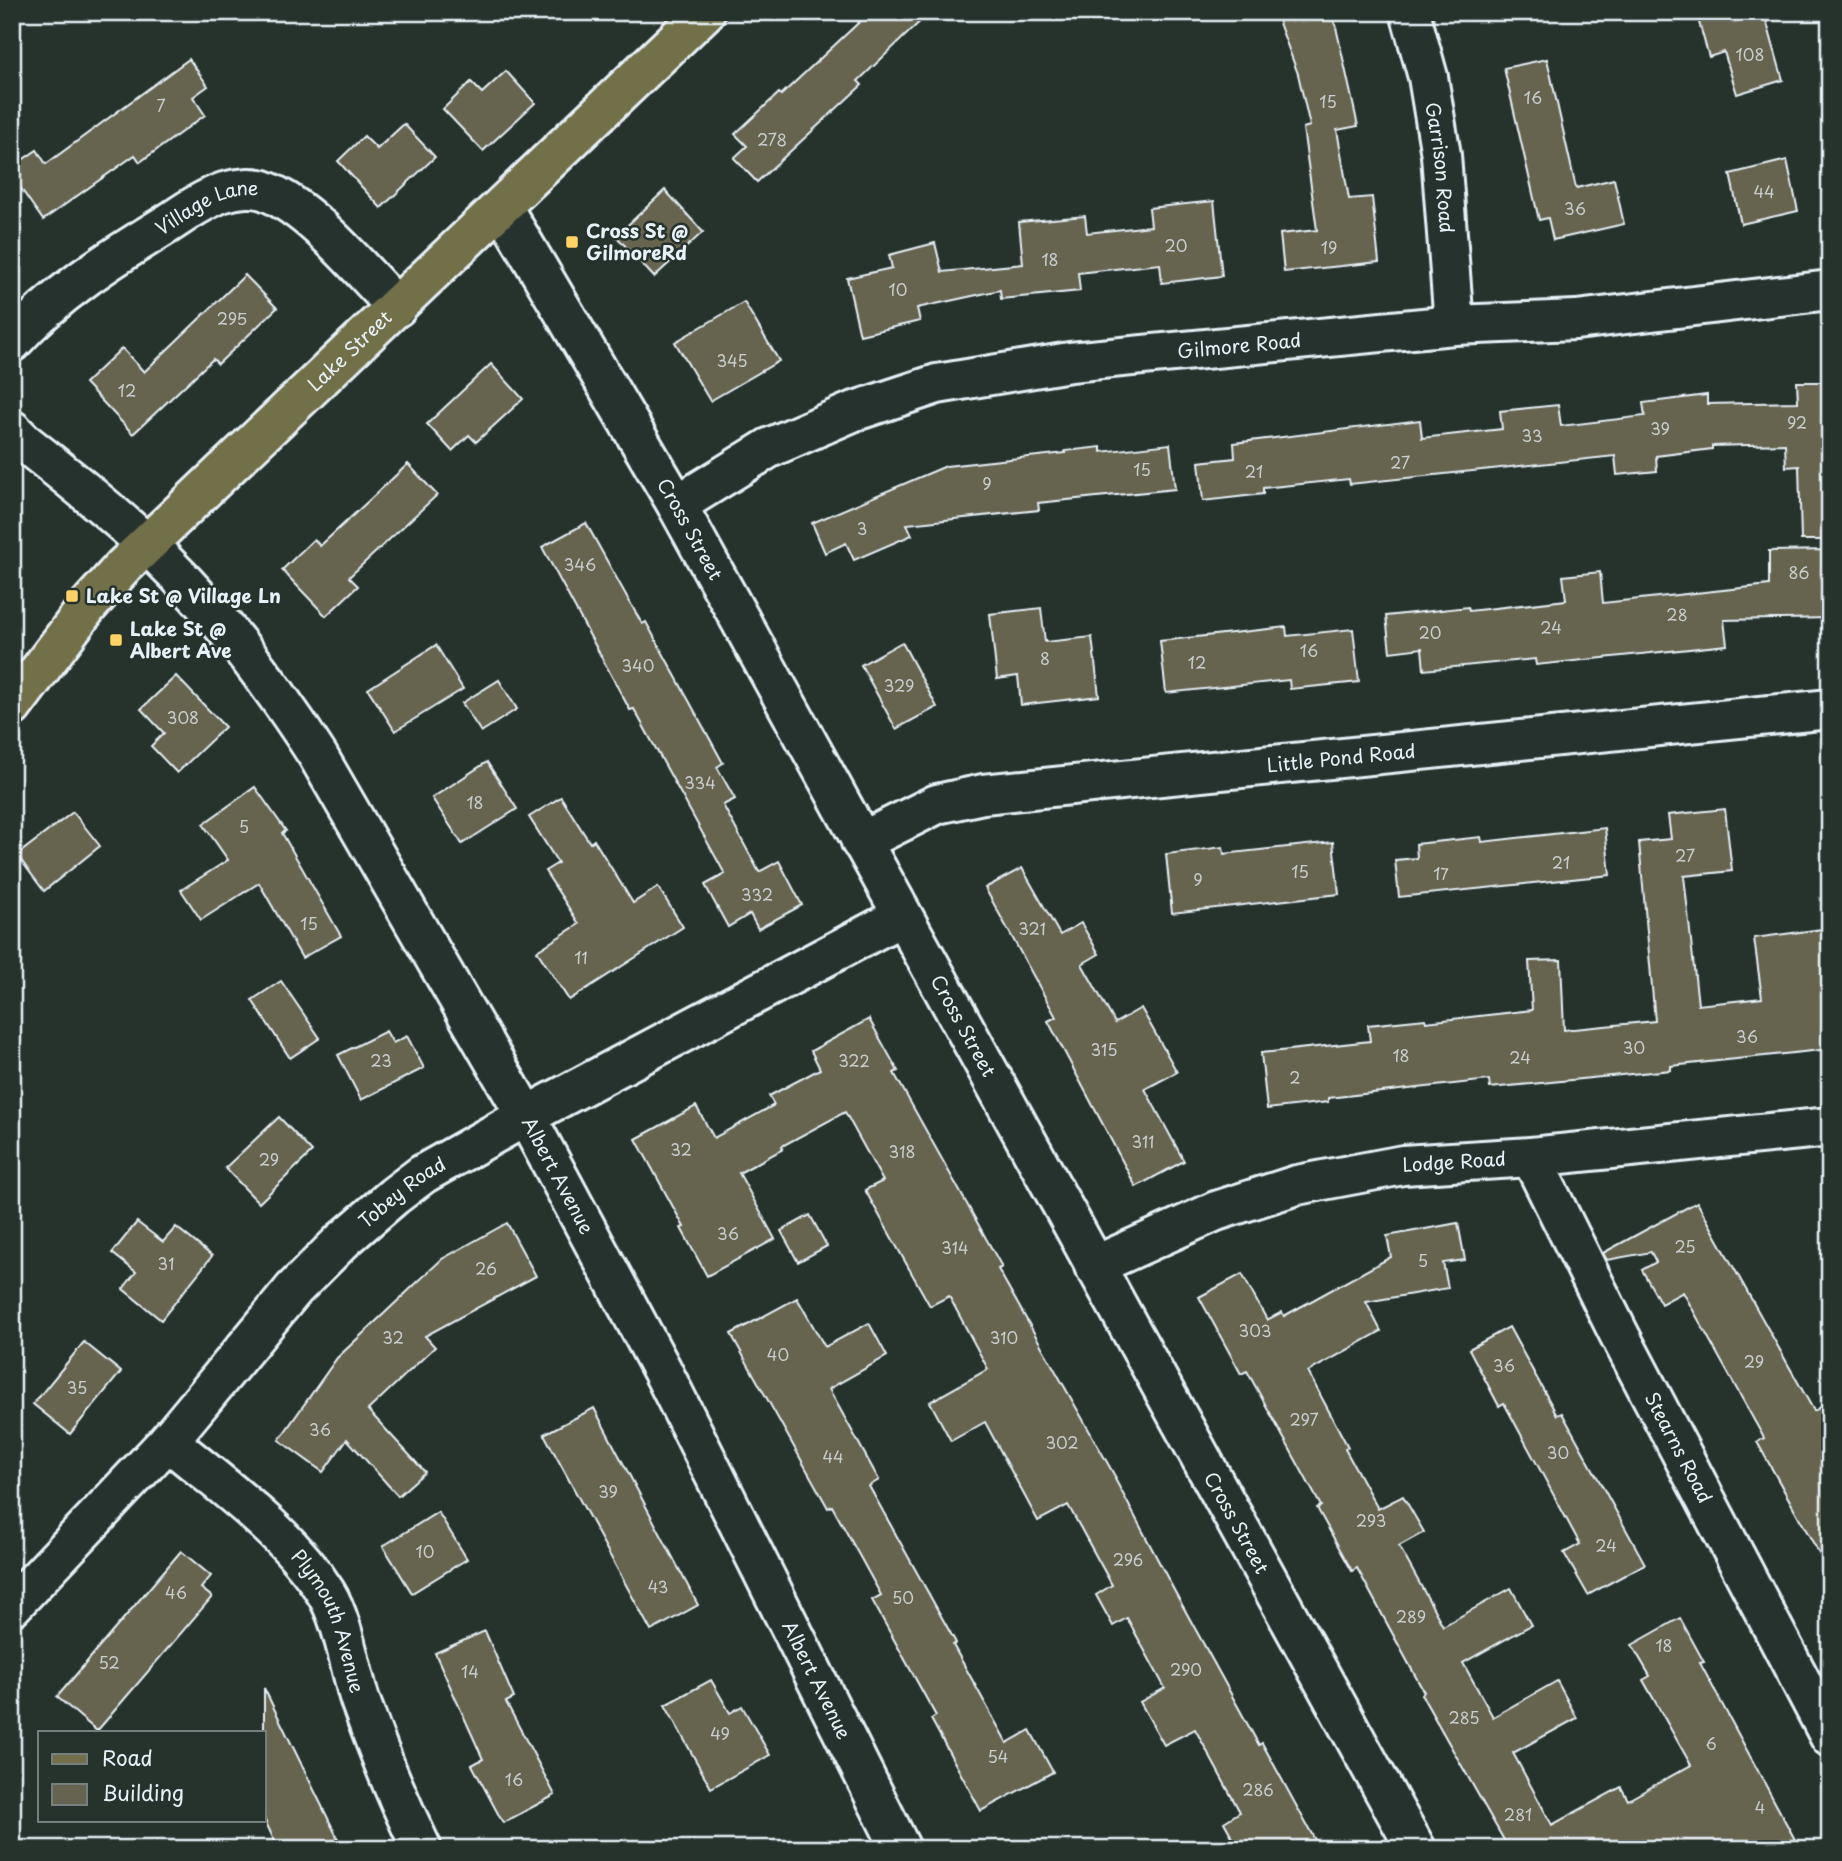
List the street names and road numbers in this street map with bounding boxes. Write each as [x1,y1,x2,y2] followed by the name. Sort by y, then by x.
[1419,100,1462,234] street label: Garrison Road
[149,173,260,241] street label: Village Lane
[301,303,397,397] street label: Lake Street
[1176,325,1302,365] street label: Gilmore Road
[651,472,731,585] street label: Cross Street
[1265,736,1417,778] street label: Little Pond Road
[925,969,1004,1082] street label: Cross Street
[516,1111,602,1239] street label: Albert Avenue
[1401,1144,1507,1178] street label: Lodge Road
[352,1149,450,1234] street label: Tobey Road
[1639,1387,1720,1508] street label: Stearns Road
[1198,1466,1277,1579] street label: Cross Street
[285,1542,372,1696] street label: Plymouth Avenue
[776,1615,859,1744] street label: Albert Avenue

